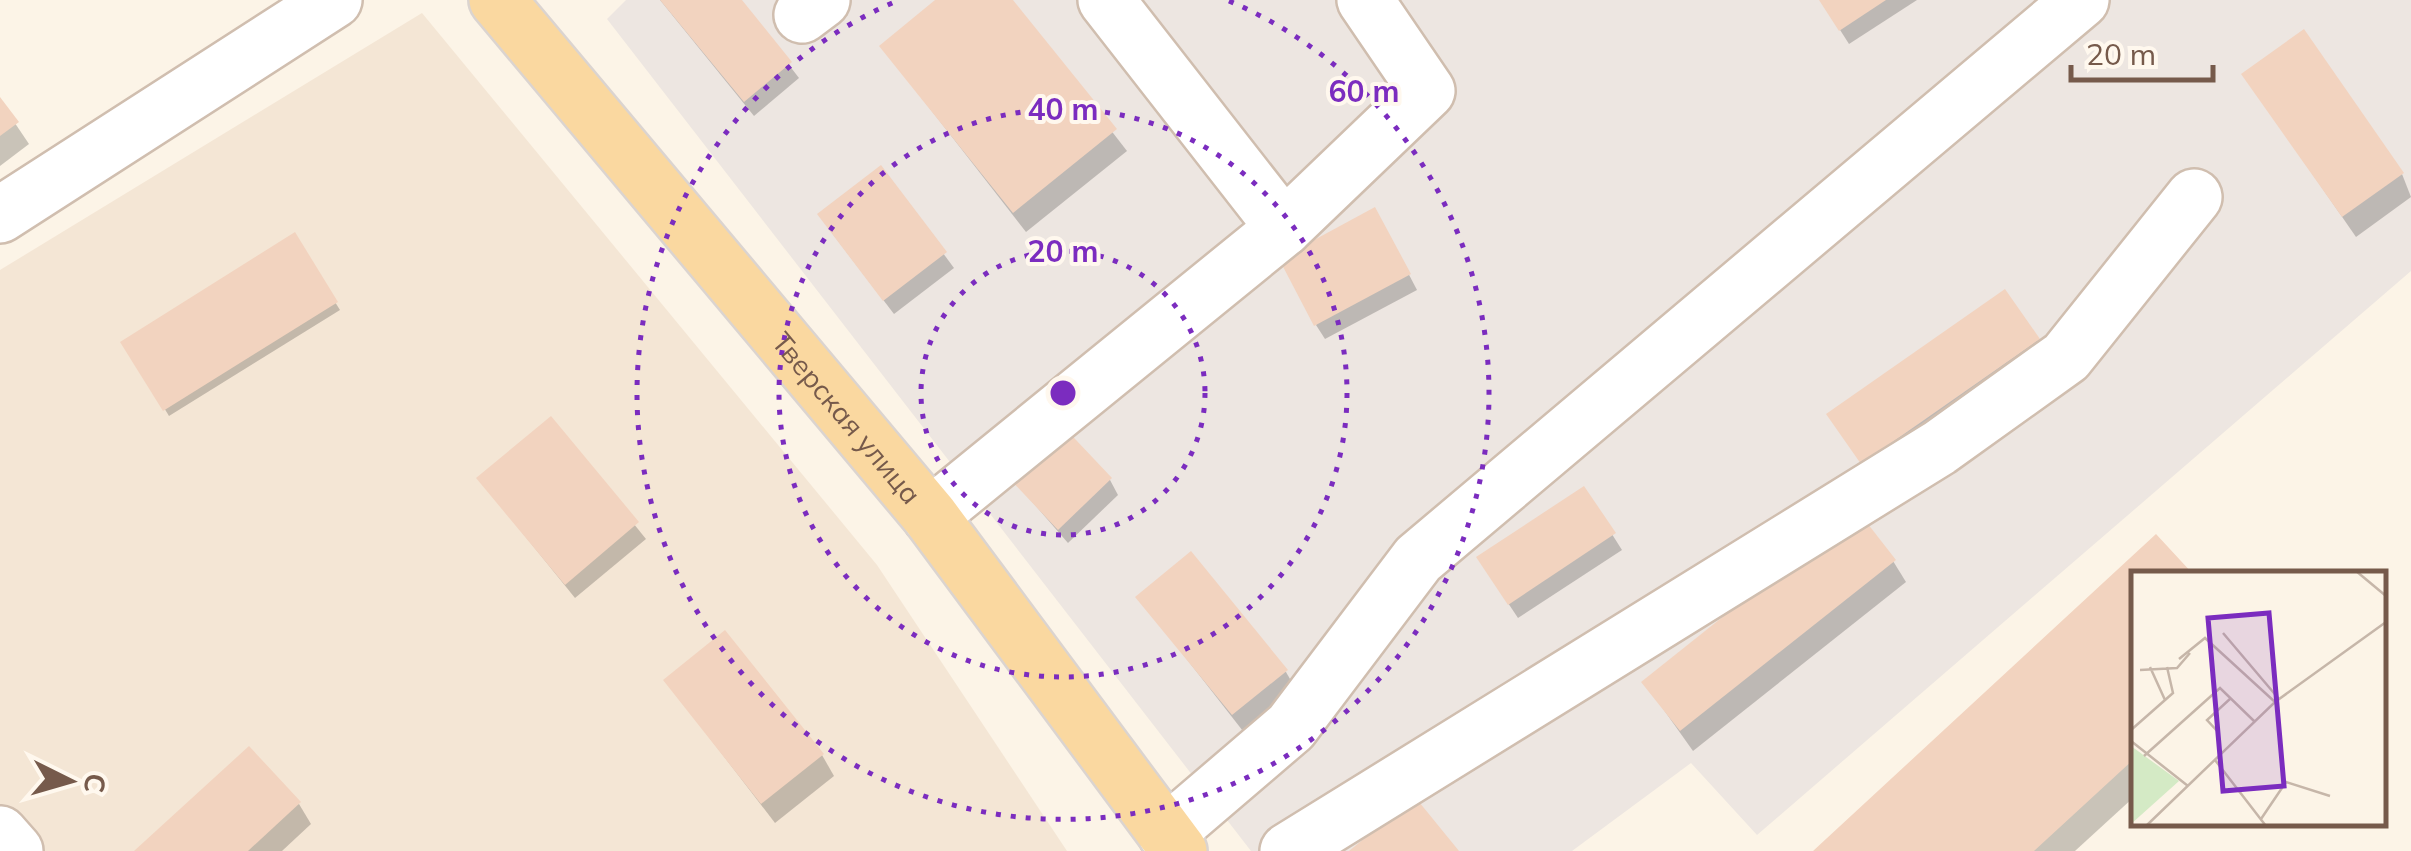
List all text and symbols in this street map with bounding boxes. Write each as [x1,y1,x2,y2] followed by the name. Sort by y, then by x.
[2071,20,2214,82] scale bar
[2086,35,2156,73] text: 20 m
[1328,72,1400,110] text: 60 m
[1027,90,1099,128] text: 40 m
[1027,232,1099,270] text: 20 m
[765,324,929,511] street label: Тверская улица
[1045,375,1081,411] centre of rings
[2131,571,2386,826] inset map
[20,731,120,831] north arrow
[77,772,114,794] text: С

